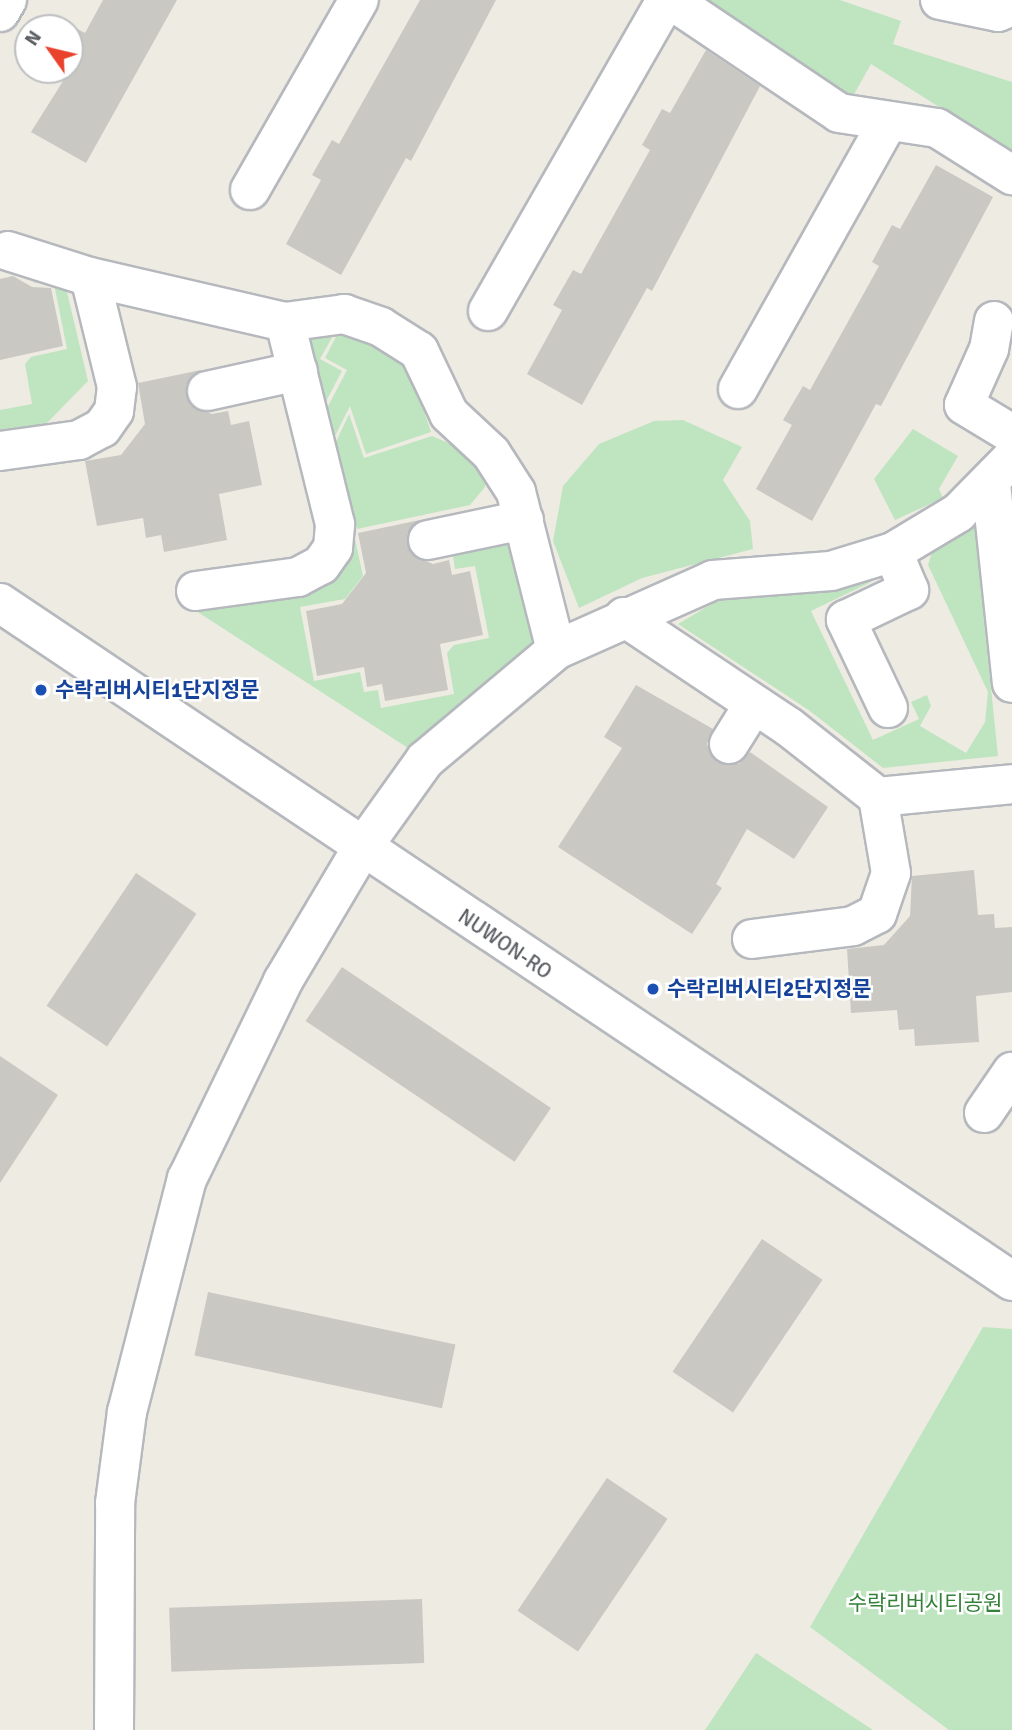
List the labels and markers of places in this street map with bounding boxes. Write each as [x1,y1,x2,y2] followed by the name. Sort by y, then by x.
[55,677,260,703] place label: 수락리버시티1단지정문
[33,682,49,698] marker: 수락리버시티1단지정문
[667,976,872,1002] place label: 수락리버시티2단지정문
[645,981,661,997] marker: 수락리버시티2단지정문

